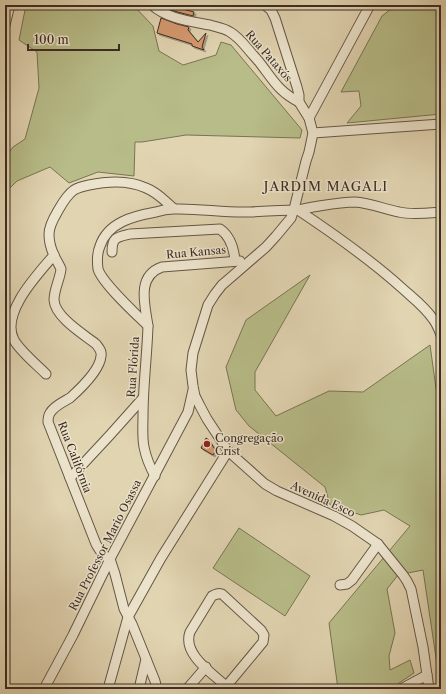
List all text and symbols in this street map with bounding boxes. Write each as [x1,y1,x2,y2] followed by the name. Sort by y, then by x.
[28,26,119,52] scale bar
[243,27,295,85] street label: Rua Pataxós
[34,32,69,47] text: 100 m
[262,178,388,194] district label: JARDIM MAGALI
[165,242,227,262] street label: Rua Kansas
[124,336,142,398] street label: Rua Flórida
[55,419,95,495] street label: Rua Califórnia
[215,431,284,458] place label: Congregação Crist
[202,439,212,449] marker: Congregação Crist
[66,477,144,613] street label: Rua Professor Mario Osassa
[288,478,358,520] street label: Avenida Esco

